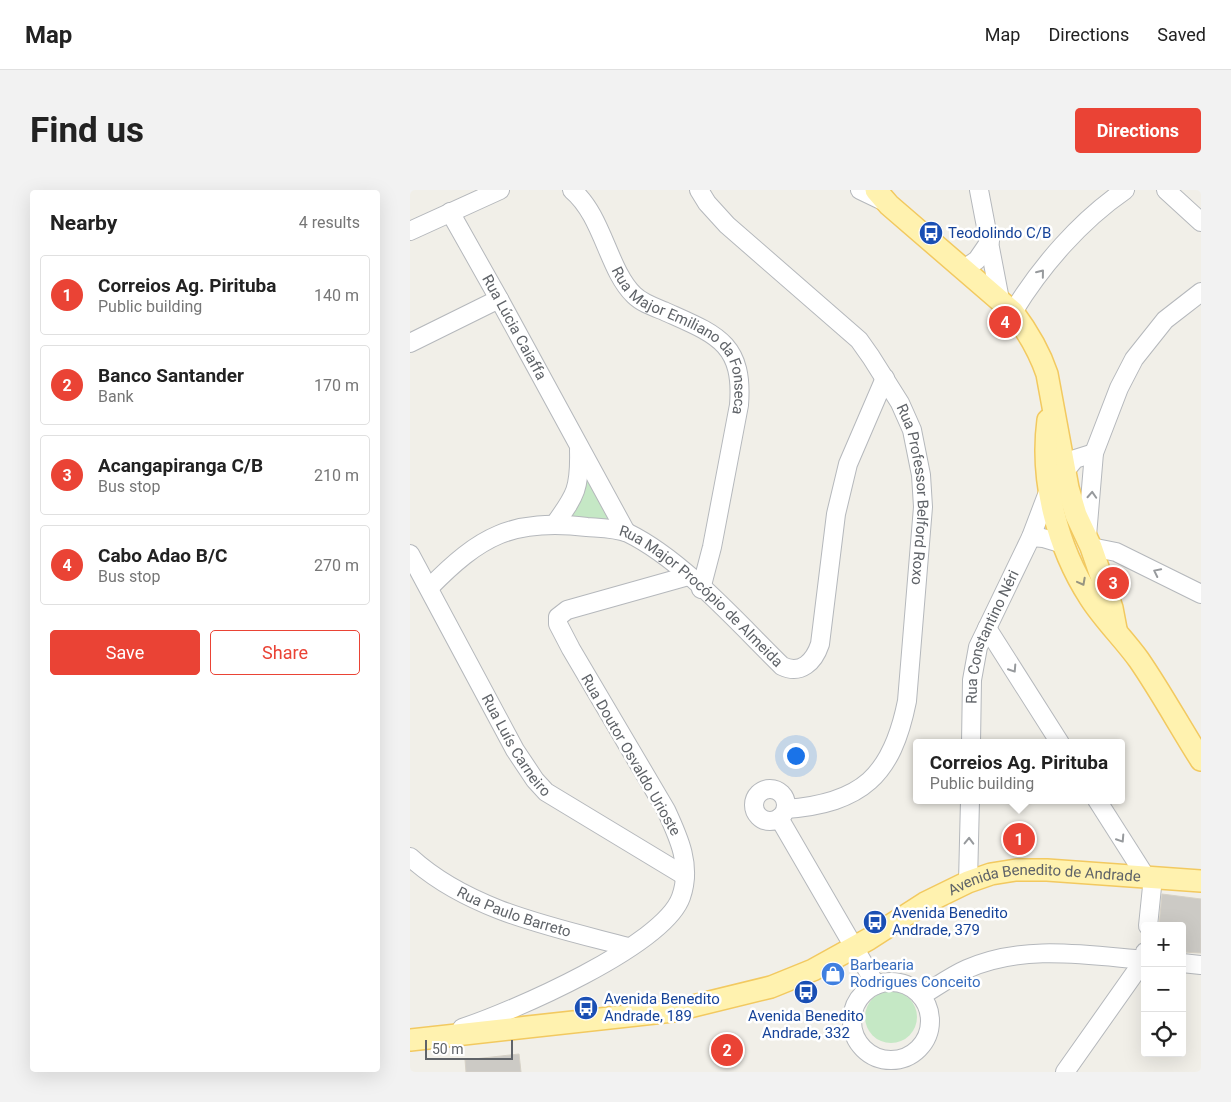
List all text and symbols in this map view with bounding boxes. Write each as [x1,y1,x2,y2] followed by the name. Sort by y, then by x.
[25,21,72,49] text: Map
[985,24,1020,45] text: Map
[1048,24,1129,45] text: Directions
[1157,24,1206,45] text: Saved
[1075,108,1201,153] button: Directions
[30,110,144,151] text: Find us
[50,211,117,235] text: Nearby
[299,213,360,232] text: 4 results
[918,220,944,246] bus stop icon: Teodolindo C/B
[948,224,1051,242] place label: Teodolindo C/B
[608,264,749,416] street label: Rua Major Emiliano da Fonseca
[1036,269,1045,278] one-way arrow
[478,272,550,383] street label: Rua Lúcia Caiaffa
[98,274,276,297] text: Correios Ag. Pirituba
[62,286,72,305] text: 1
[314,286,359,305] text: 140 m
[98,297,202,316] text: Public building
[989,303,1021,341] pin: 4
[98,364,244,387] text: Banco Santander
[62,376,72,395] text: 2
[314,376,359,395] text: 170 m
[98,387,134,406] text: Bank
[893,401,932,586] street label: Rua Professor Belford Roxo
[98,454,263,477] text: Acangapiranga C/B
[62,466,72,485] text: 3
[314,466,359,485] text: 210 m
[98,477,160,496] text: Bus stop
[1086,490,1097,498] one-way arrow
[617,522,787,671] street label: Rua Major Procópio de Almeida
[98,544,227,567] text: Cabo Adao B/C
[62,556,72,575] text: 4
[314,556,359,575] text: 270 m
[1097,564,1129,602] pin: 3
[98,567,160,586] text: Bus stop
[963,567,1023,704] street label: Rua Constantino Néri
[1153,568,1162,578] one-way arrow
[1076,577,1086,586] one-way arrow
[50,630,200,675] button: Save
[210,630,360,675] button: Share
[1006,663,1016,672] one-way arrow
[577,671,685,839] street label: Rua Doutor Osvaldo Urioste
[478,691,555,800] street label: Rua Luís Carneiro
[913,739,1125,804] popup
[783,743,809,769] your location
[930,751,1108,774] text: Correios Ag. Pirituba
[930,774,1034,793] text: Public building
[1003,820,1035,858] pin: 1
[1115,833,1125,842] one-way arrow
[964,837,974,845] one-way arrow
[945,861,1141,899] street label: Avenida Benedito de Andrade
[454,883,573,941] street label: Rua Paulo Barreto
[892,904,1008,939] place label: Avenida Benedito Andrade, 379
[862,909,888,935] bus stop icon: Avenida Benedito Andrade, 379
[1141,922,1186,1057] map controls
[1141,922,1186,967] button: +
[850,956,980,991] place label: Barbearia Rodrigues Conceito
[820,961,846,987] shop icon: Barbearia Rodrigues Conceito
[1141,967,1186,1012] button: −
[793,979,819,1005] bus stop icon: Avenida Benedito Andrade, 332
[604,990,720,1025] place label: Avenida Benedito Andrade, 189
[573,995,599,1021] bus stop icon: Avenida Benedito Andrade, 189
[748,1007,864,1042] place label: Avenida Benedito Andrade, 332
[1141,1012,1186,1057] button: locate
[711,1031,743,1069] pin: 2
[425,1037,512,1060] scale bar
[432,1041,464,1057] text: 50 m

